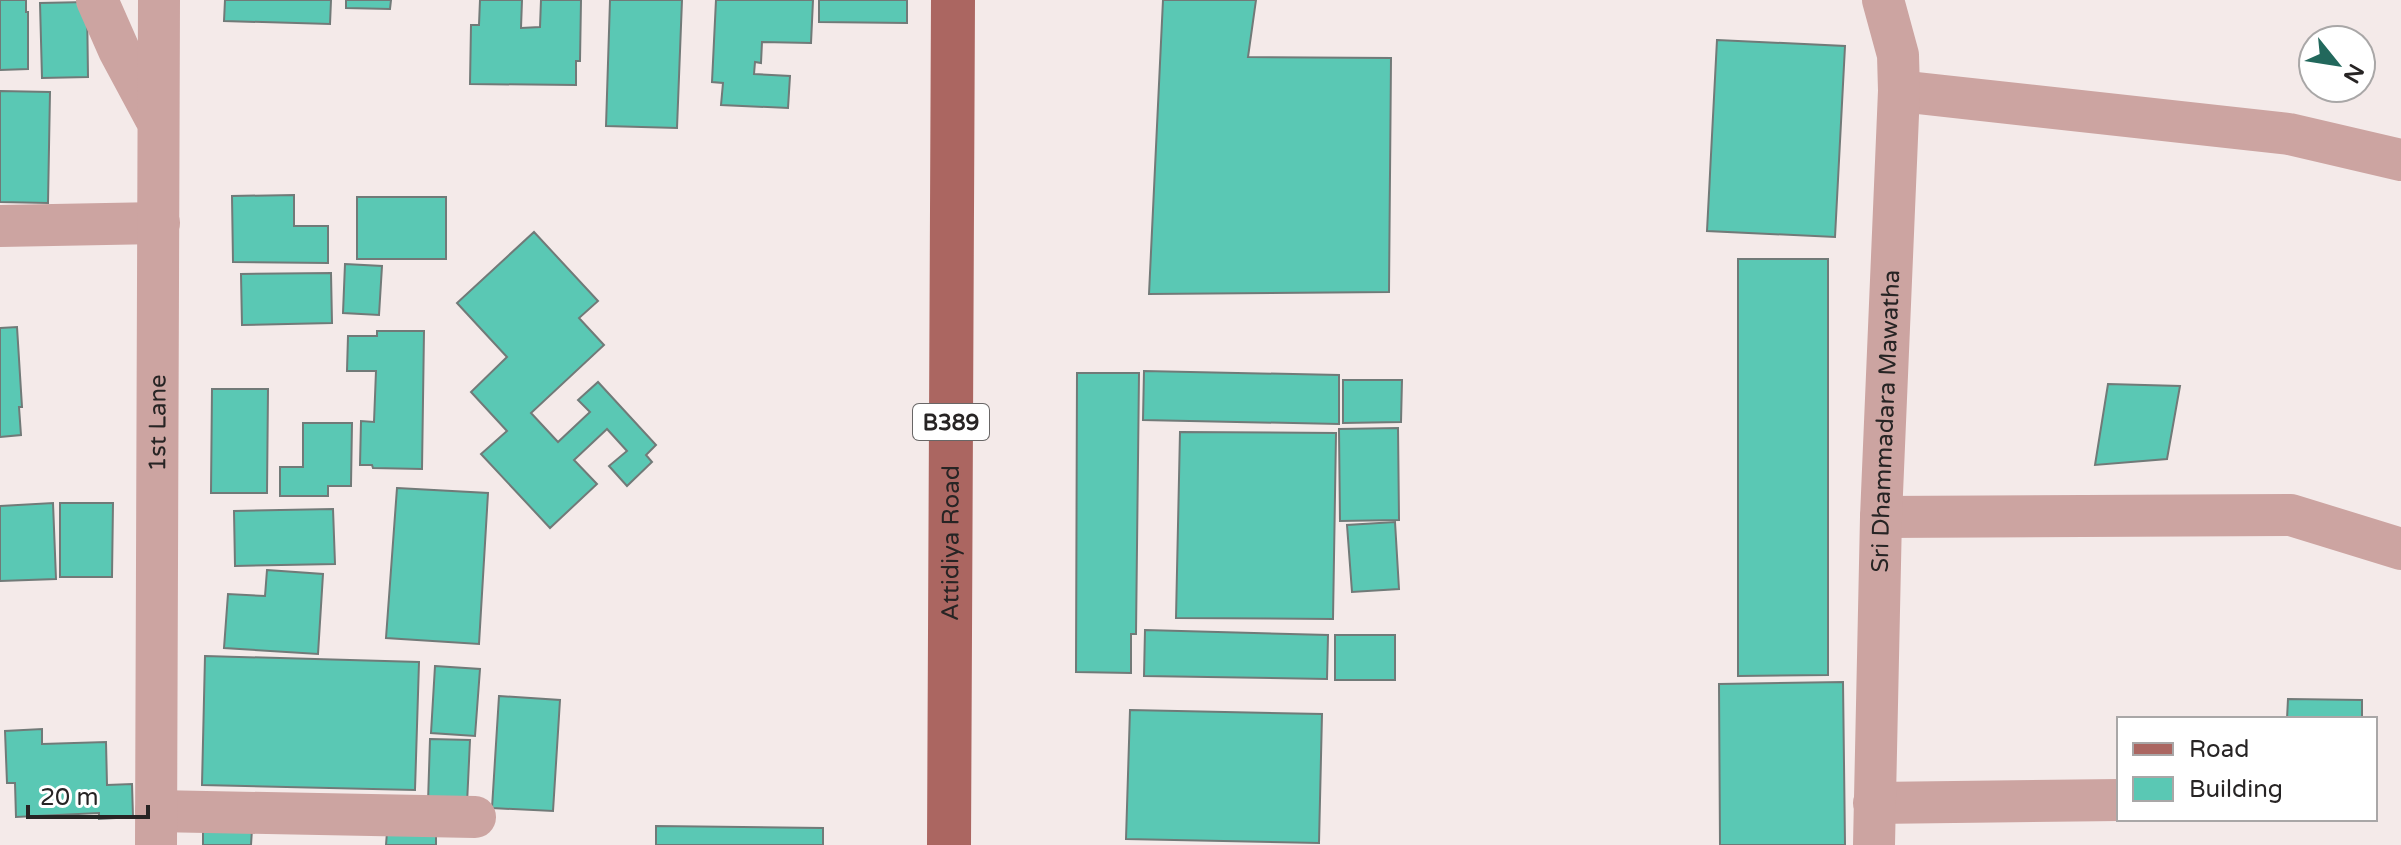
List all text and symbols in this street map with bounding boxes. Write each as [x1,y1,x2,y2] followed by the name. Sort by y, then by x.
[2297,24,2377,104] north arrow
[2338,59,2369,88] text: N
[1866,269,1906,573] street label: Sri Dhammadara Mawatha
[143,374,173,472] street label: 1st Lane
[913,404,989,440] road number: B389
[936,465,966,621] street label: Attidiya Road
[2117,717,2377,821] legend
[2189,735,2249,764] text: Road
[28,769,148,819] scale bar
[2189,775,2283,804] text: Building
[40,783,98,812] text: 20 m

